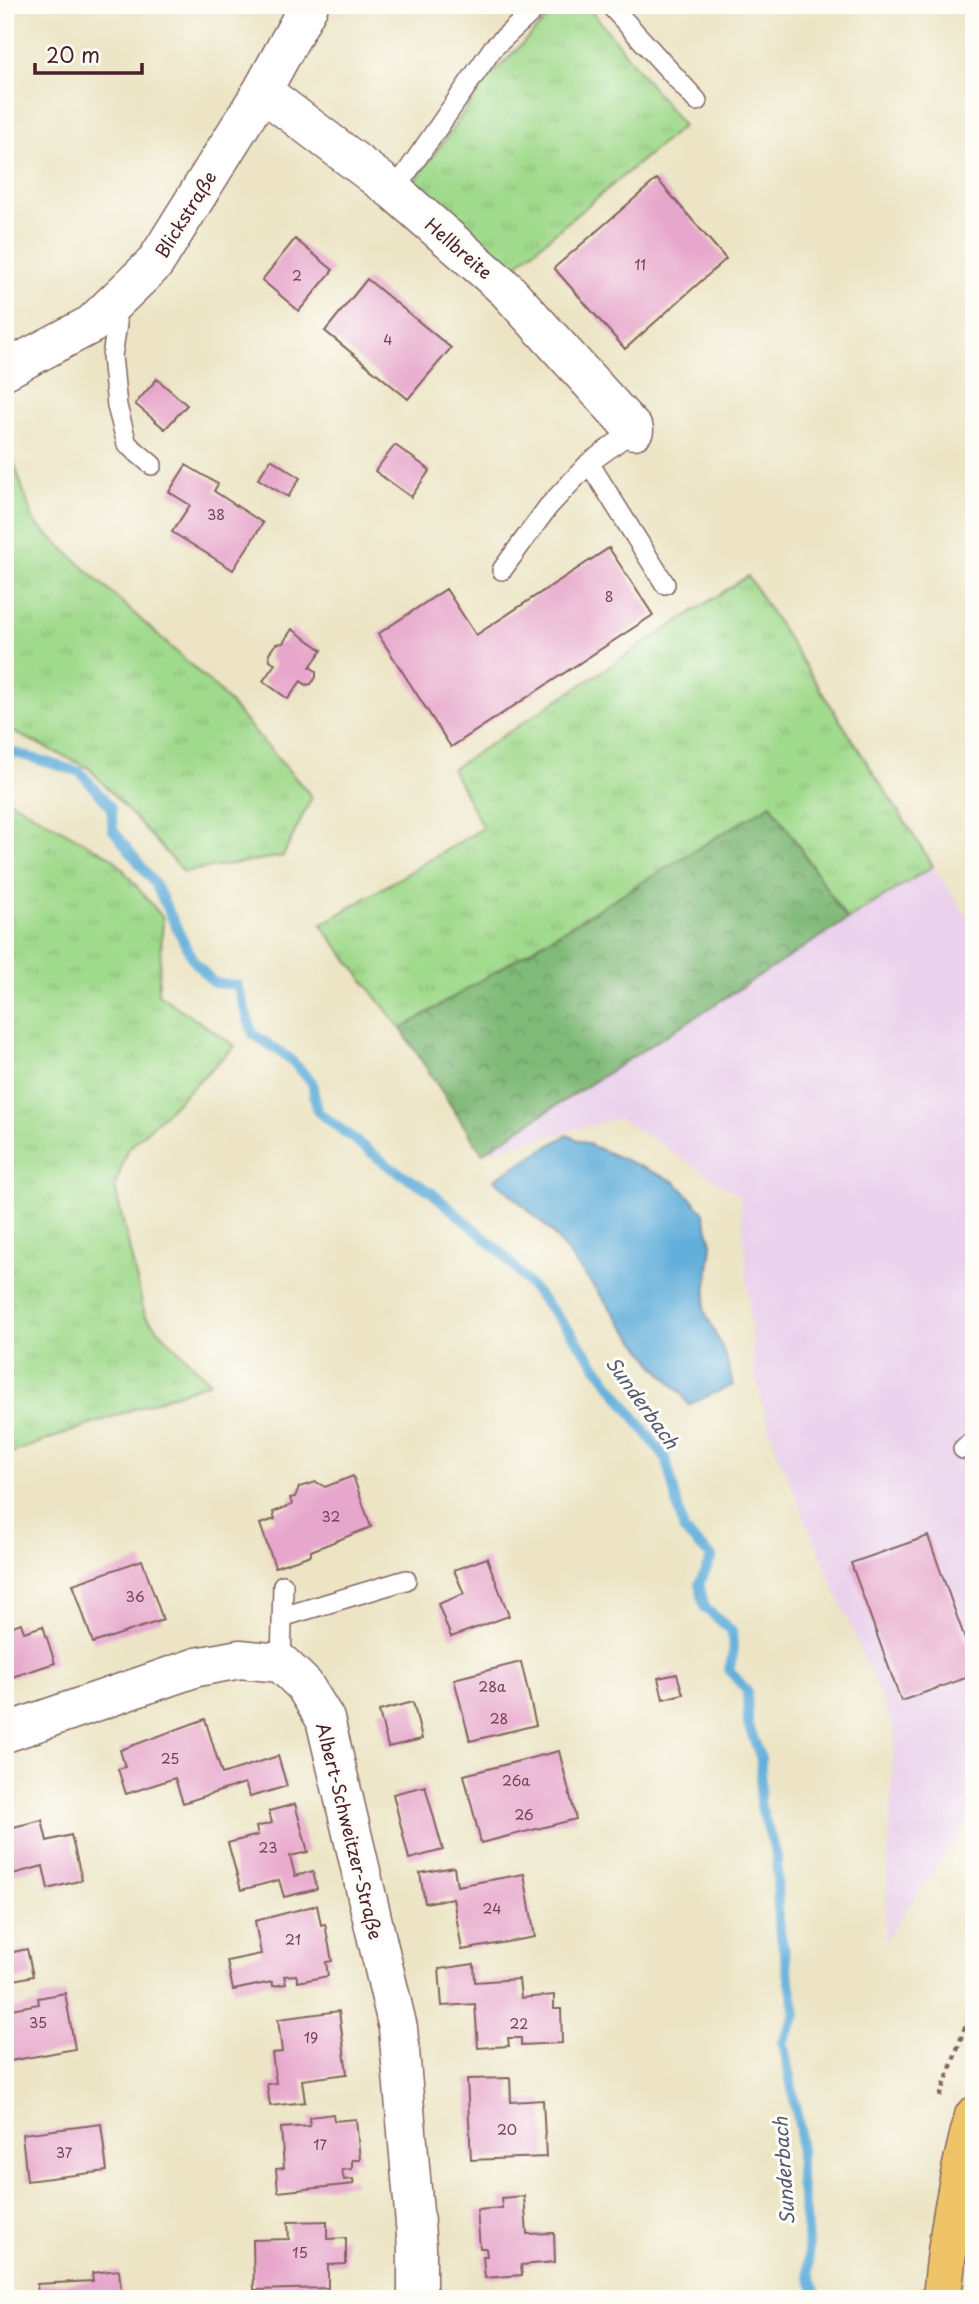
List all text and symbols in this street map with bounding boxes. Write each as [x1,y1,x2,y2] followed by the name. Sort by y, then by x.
[35,32,142,76] scale bar
[46,38,100,70] text: 20 m
[148,165,222,263] street label: Blickstraße
[419,211,499,285] street label: Hellbreite
[634,254,646,275] house number: 11
[292,265,302,286] house number: 2
[383,329,393,350] house number: 4
[207,504,225,525] house number: 38
[605,586,613,607] house number: 8
[600,1350,687,1455] water label: Sunderbach
[322,1506,340,1527] house number: 32
[125,1586,145,1607] house number: 36
[478,1676,506,1697] house number: 28a
[490,1708,508,1729] house number: 28
[310,1720,390,1942] street label: Albert-Schweitzer-Straße
[161,1748,179,1769] house number: 25
[502,1770,530,1791] house number: 26a
[514,1804,534,1825] house number: 26
[259,1837,277,1858] house number: 23
[483,1898,501,1919] house number: 24
[285,1929,301,1950] house number: 21
[29,2012,47,2033] house number: 35
[510,2013,528,2034] house number: 22
[304,2027,318,2048] house number: 19
[765,2115,801,2226] water label: Sunderbach
[497,2119,517,2140] house number: 20
[313,2134,327,2155] house number: 17
[56,2142,73,2163] house number: 37
[292,2242,308,2263] house number: 15

